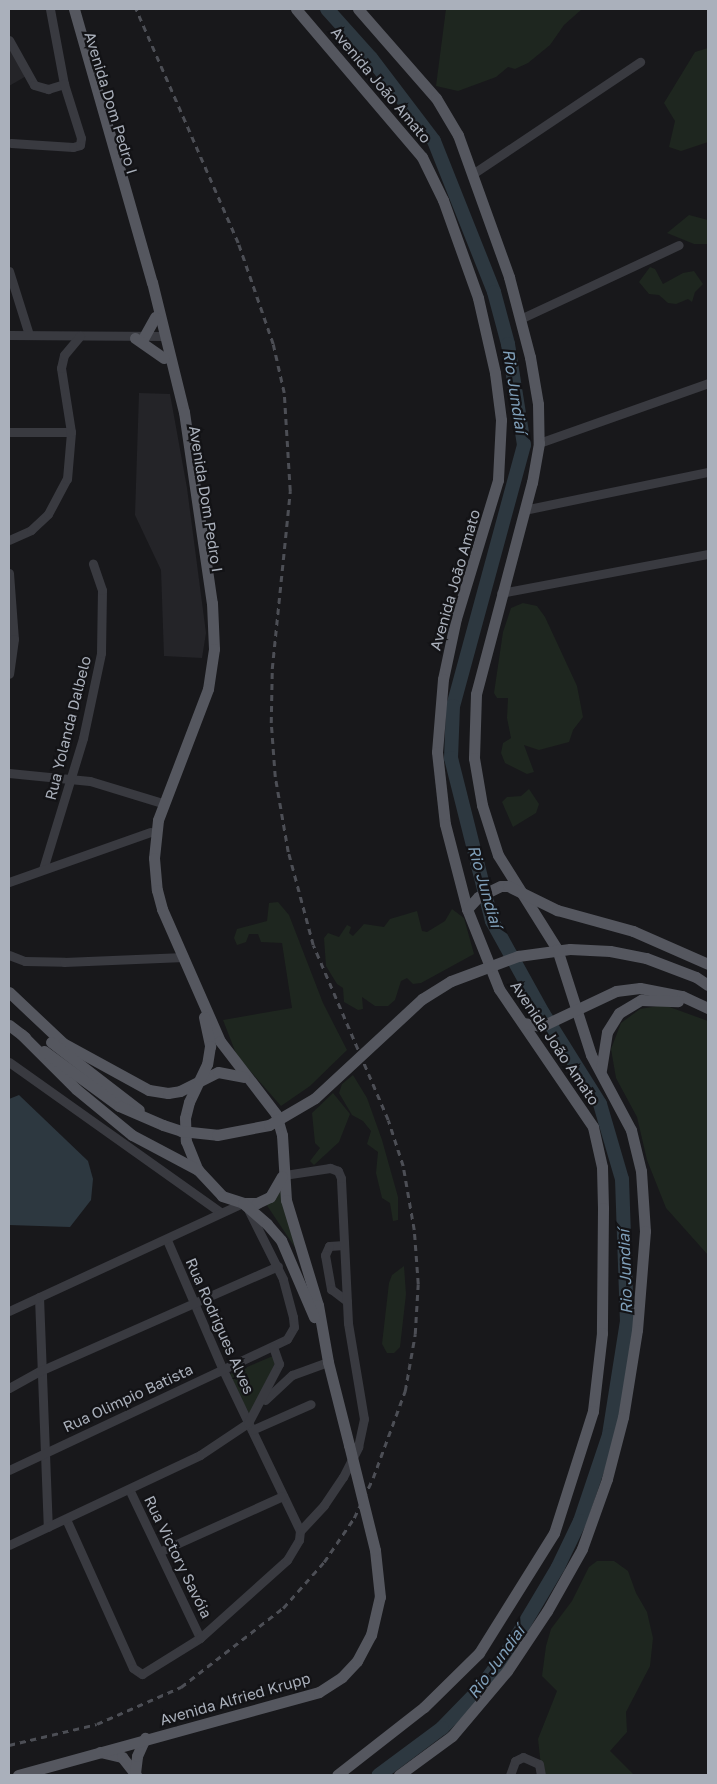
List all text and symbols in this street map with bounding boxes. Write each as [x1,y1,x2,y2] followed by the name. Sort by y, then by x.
[327,23,435,147] street label: Avenida João Amato
[81,30,141,176] street label: Avenida Dom Pedro I
[499,348,531,434] water label: Rio Jundiaí
[186,425,226,573] street label: Avenida Dom Pedro I
[426,507,484,653] street label: Avenida João Amato
[41,654,95,802] street label: Rua Yolanda Dalbelo
[464,843,506,929] water label: Rio Jundiaí
[507,978,603,1108] street label: Avenida João Amato
[614,1229,636,1315] water label: Rio Jundiaí
[182,1255,258,1397] street label: Rua Rodrigues Alves
[60,1360,196,1436] street label: Rua Olimpio Batista
[140,1493,216,1621] street label: Rua Victory Savóia
[463,1622,529,1702] water label: Rio Jundiaí
[158,1669,312,1729] street label: Avenida Alfried Krupp

